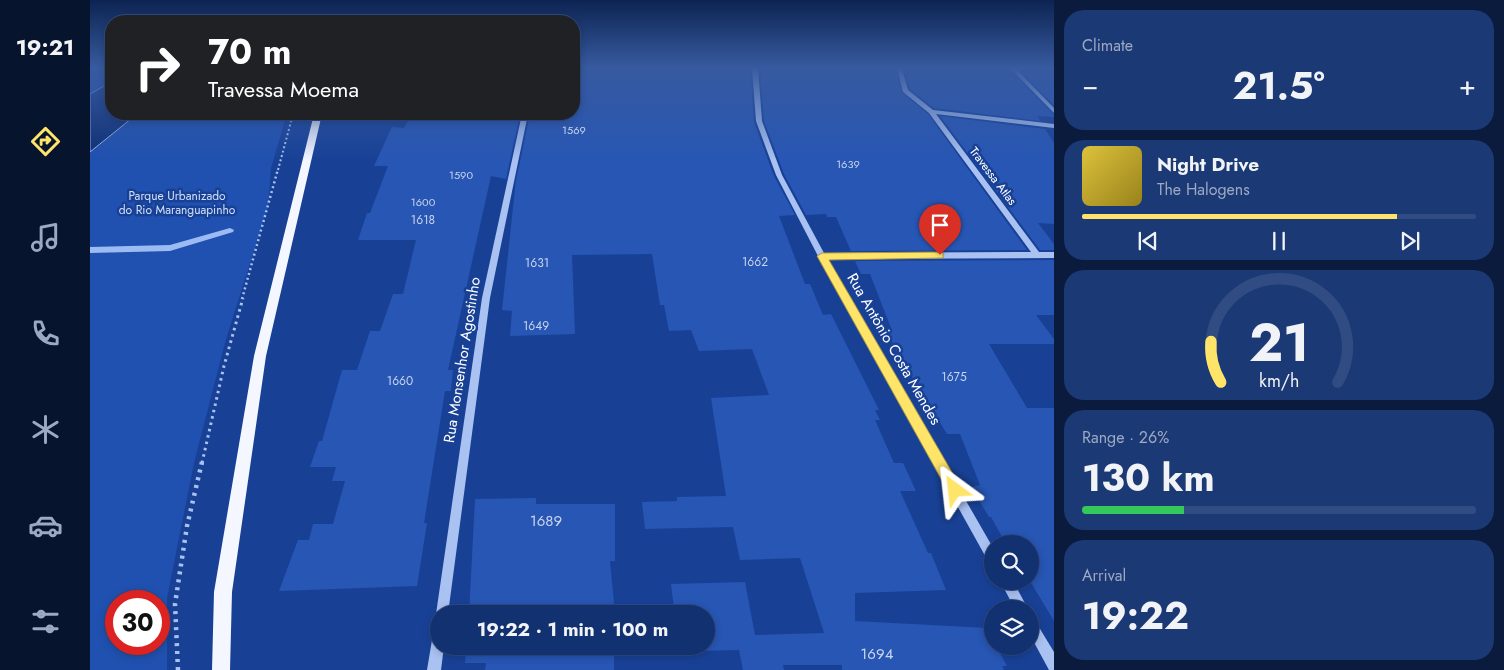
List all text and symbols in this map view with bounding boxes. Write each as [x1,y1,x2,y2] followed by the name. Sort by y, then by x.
[208,27,291,77] text: 70 m
[16,31,74,63] text: 19:21
[1082,34,1133,57] text: Climate
[125,35,190,100] icon: right
[1232,58,1325,113] text: 21.5°
[1082,65,1099,106] text: −
[1459,65,1476,106] text: +
[208,73,359,105] text: Travessa Moema
[562,122,586,138] house number: 1569
[28,124,63,159] icon: directions
[965,143,1021,209] street label: Travessa Atlas
[1157,151,1259,178] text: Night Drive
[836,156,860,172] house number: 1639
[449,167,473,183] house number: 1590
[1157,178,1250,201] text: The Halogens
[119,187,236,219] park label: Parque Urbanizado do Rio Maranguapinho
[411,194,436,210] house number: 1600
[919,204,961,255] pin
[411,211,435,229] house number: 1618
[926,211,954,239] icon: arrive
[28,220,63,255] icon: music
[1134,227,1162,255] icon: previous
[1265,227,1293,255] icon: pause
[1396,227,1424,255] icon: next
[742,253,768,271] house number: 1662
[525,254,549,272] house number: 1631
[841,269,947,429] street label: Rua Antônio Costa Mendes
[438,275,486,445] street label: Rua Monsenhor Agostinho
[1249,305,1309,381] text: 21
[28,316,63,351] icon: phone
[523,317,549,335] house number: 1649
[941,368,967,386] house number: 1675
[1259,368,1299,394] text: km/h
[387,372,413,390] house number: 1660
[28,412,63,447] icon: climate
[1082,426,1169,449] text: Range · 26%
[1082,450,1215,505] text: 130 km
[928,463,980,515] position arrow
[28,508,63,543] icon: car
[530,510,562,532] house number: 1689
[984,535,1039,655] map controls
[984,535,1039,590] button: search
[1082,564,1126,587] text: Arrival
[1082,588,1189,643] text: 19:22
[105,590,170,655] speed limit sign: 30
[984,600,1039,655] button: layers
[28,604,63,639] icon: filters
[477,616,668,643] text: 19:22 · 1 min · 100 m
[861,643,894,665] house number: 1694

